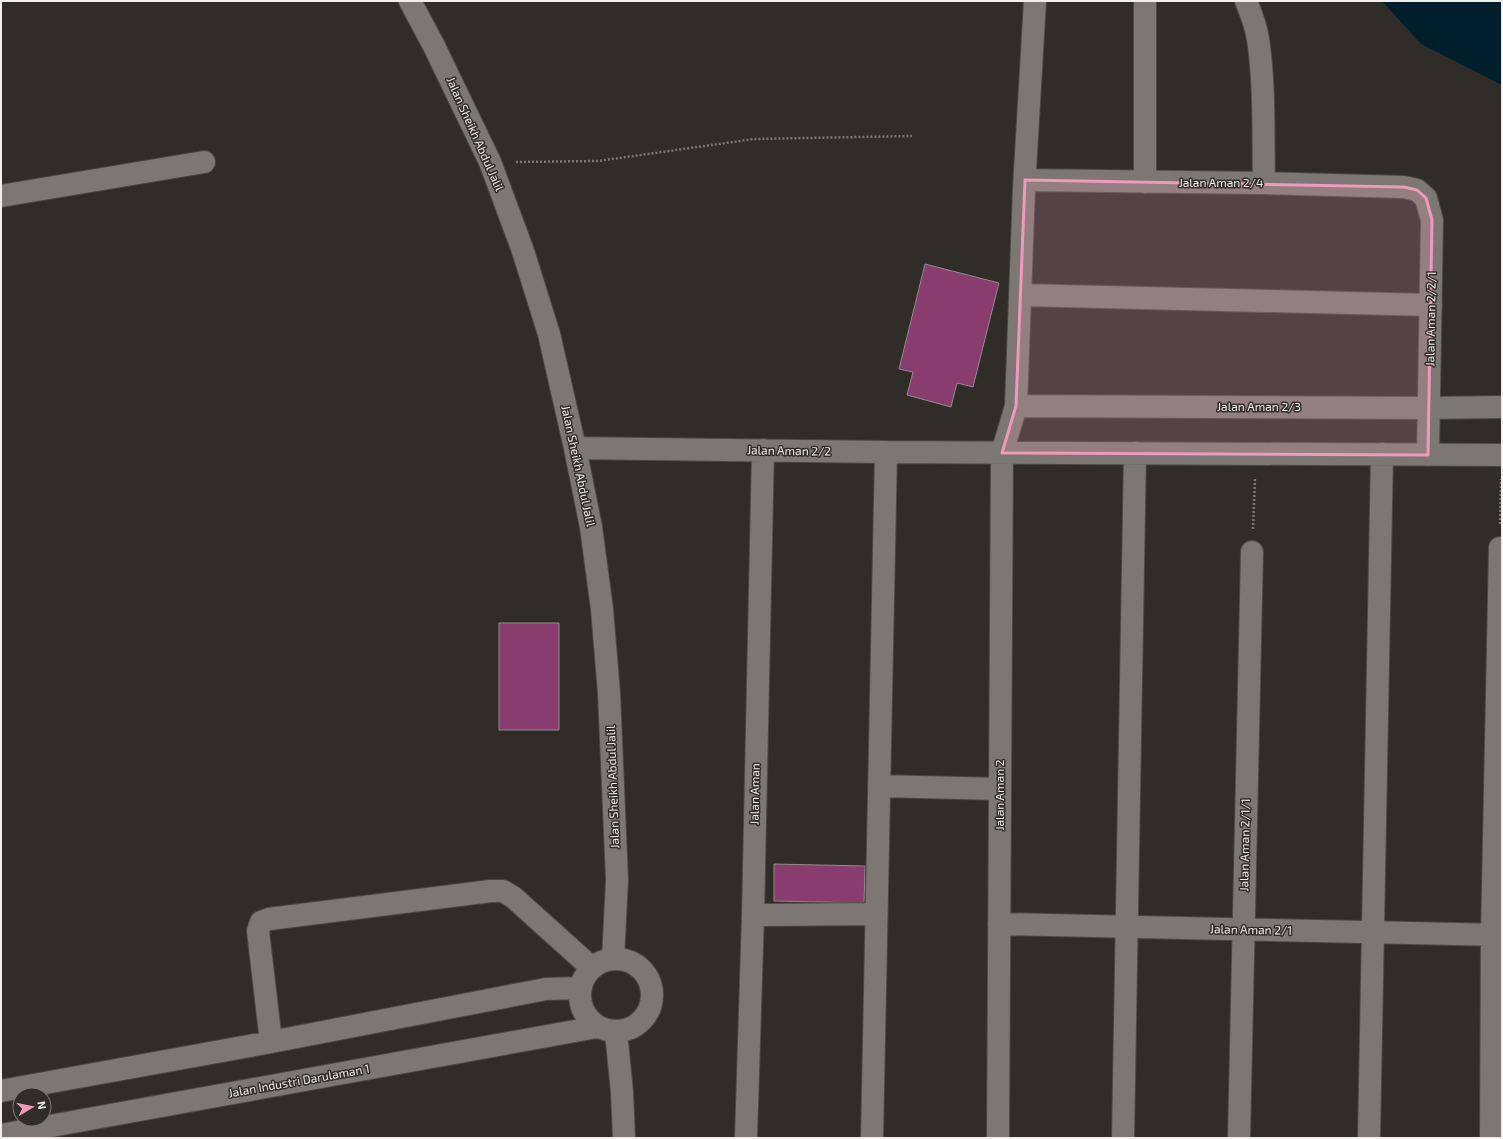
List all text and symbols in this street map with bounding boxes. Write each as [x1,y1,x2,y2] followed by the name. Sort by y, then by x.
[444,74,508,193] street label: Jalan Sheikh Abdul Jalil
[1179,175,1263,189] street label: Jalan Aman 2/4
[1422,271,1438,367] street label: Jalan Aman 2/2/1
[1217,399,1301,413] street label: Jalan Aman 2/3
[559,404,599,528] street label: Jalan Sheikh Abdul Jalil
[747,442,831,458] street label: Jalan Aman 2/2
[603,725,621,849] street label: Jalan Sheikh Abdul Jalil
[992,759,1006,831] street label: Jalan Aman 2
[746,763,762,825] street label: Jalan Aman
[1236,798,1252,892] street label: Jalan Aman 2/1/1
[1210,921,1292,937] street label: Jalan Aman 2/1
[227,1061,371,1099] street label: Jalan Industri Darulaman 1
[12,1087,52,1127] north arrow
[35,1100,49,1110] text: N

